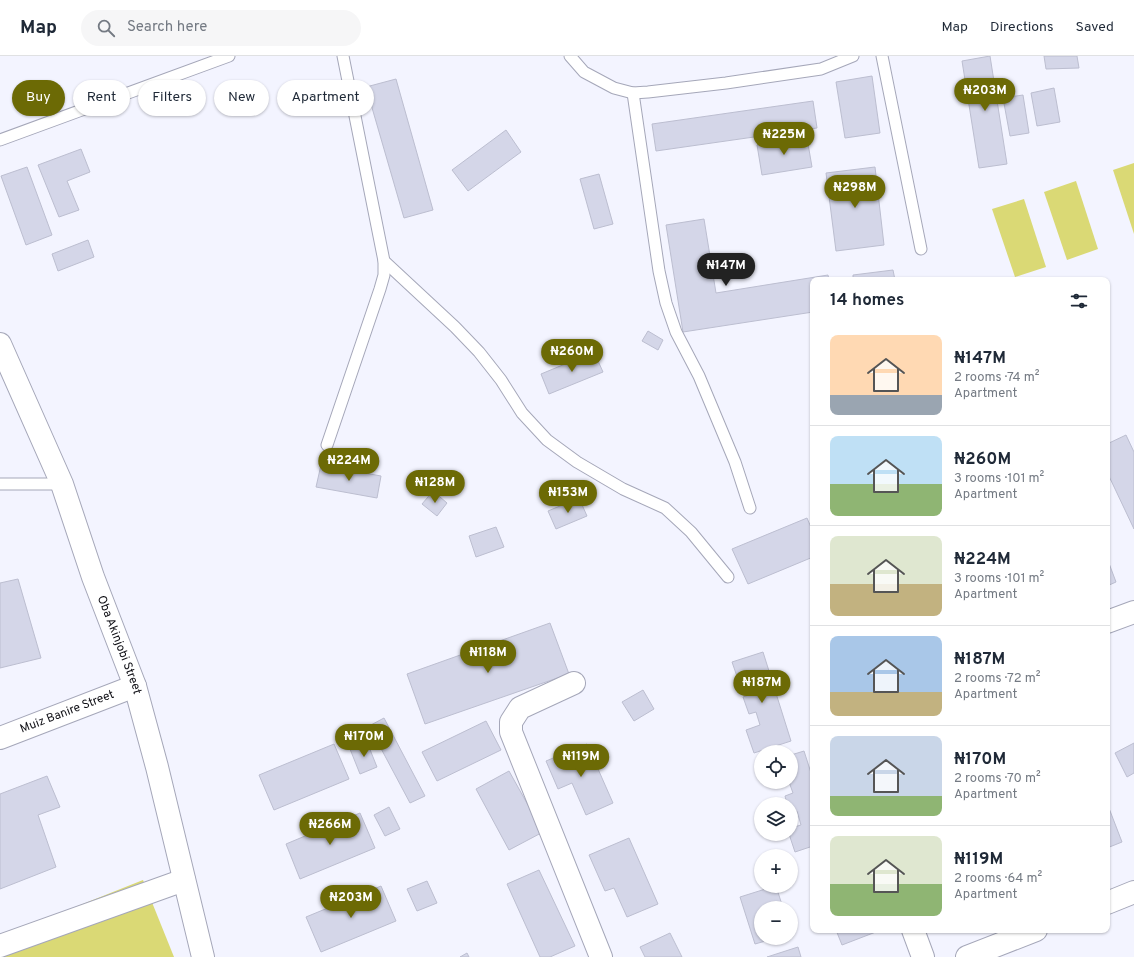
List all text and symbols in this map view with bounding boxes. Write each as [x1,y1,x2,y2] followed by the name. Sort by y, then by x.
[81,10,361,46] search box
[20,16,57,40] text: Map
[95,17,117,39] icon: search
[127,18,207,37] text: Search here
[942,19,968,36] text: Map
[990,19,1054,36] text: Directions
[1076,19,1114,36] text: Saved
[957,78,1013,112] pin: ₦203M
[12,80,65,116] chip: Buy
[73,80,130,116] chip: Rent
[138,80,206,116] chip: Filters
[214,80,269,116] chip: New
[277,80,374,116] chip: Apartment
[963,83,1007,99] text: ₦203M
[756,122,812,156] pin: ₦225M
[762,127,806,143] text: ₦225M
[827,175,883,209] pin: ₦298M
[833,180,877,196] text: ₦298M
[698,253,754,287] pin: ₦147M
[706,258,746,274] text: ₦147M
[830,290,904,312] text: 14 homes
[1068,290,1090,312] icon: filters
[544,339,600,373] pin: ₦260M
[550,344,594,360] text: ₦260M
[954,348,1006,370] text: ₦147M
[862,351,910,399] icon: home
[954,370,1039,386] text: 2 rooms · 74 m²
[954,386,1017,402] text: Apartment
[321,448,377,482] pin: ₦224M
[954,449,1011,471] text: ₦260M
[862,452,910,500] icon: home
[327,453,371,469] text: ₦224M
[407,470,463,504] pin: ₦128M
[954,471,1044,487] text: 3 rooms · 101 m²
[415,475,455,491] text: ₦128M
[540,480,596,514] pin: ₦153M
[548,485,588,501] text: ₦153M
[954,487,1017,503] text: Apartment
[954,549,1011,571] text: ₦224M
[862,552,910,600] icon: home
[954,571,1044,587] text: 3 rooms · 101 m²
[954,587,1017,603] text: Apartment
[93,593,145,696] street label: Oba Akinjobi Street
[460,640,516,674] pin: ₦118M
[469,645,507,661] text: ₦118M
[954,649,1005,671] text: ₦187M
[862,652,910,700] icon: home
[734,670,790,704] pin: ₦187M
[954,671,1040,687] text: 2 rooms · 72 m²
[742,675,782,691] text: ₦187M
[18,687,116,737] street label: Muiz Banire Street
[954,687,1017,703] text: Apartment
[336,724,392,758] pin: ₦170M
[344,729,384,745] text: ₦170M
[553,744,609,778] pin: ₦119M
[754,745,798,945] map controls
[754,745,798,789] button: locate
[562,749,600,765] text: ₦119M
[954,749,1006,771] text: ₦170M
[862,752,910,800] icon: home
[954,771,1041,787] text: 2 rooms · 70 m²
[954,787,1017,803] text: Apartment
[754,797,798,841] button: layers
[302,812,358,846] pin: ₦266M
[308,817,352,833] text: ₦266M
[754,849,798,893] button: +
[954,849,1003,871] text: ₦119M
[862,852,910,900] icon: home
[954,871,1042,887] text: 2 rooms · 64 m²
[323,885,379,919] pin: ₦203M
[954,887,1017,903] text: Apartment
[329,890,373,906] text: ₦203M
[754,901,798,945] button: −

